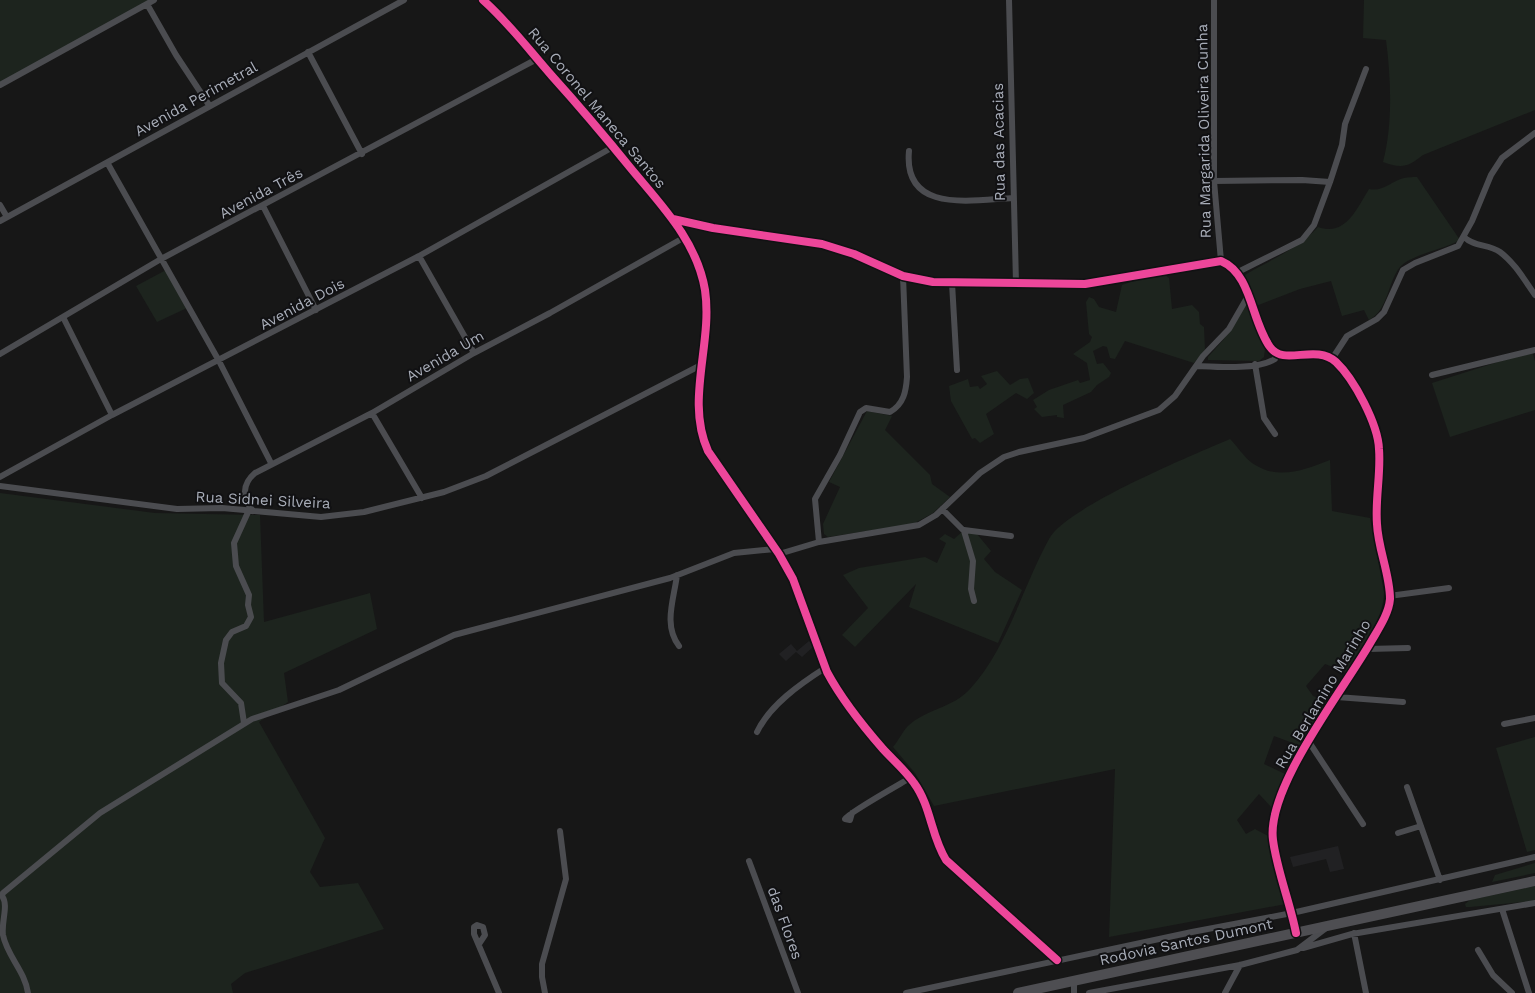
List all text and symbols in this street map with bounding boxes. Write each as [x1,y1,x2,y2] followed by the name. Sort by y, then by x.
[1193,23,1215,238] street label: Rua Margarida Oliveira Cunha
[524,24,670,192] street label: Rua Coronel Maneca Santos
[131,58,261,140] street label: Avenida Perimetral
[989,83,1009,201] street label: Rua das Acacias
[216,163,306,223] street label: Avenida Três
[256,274,348,334] street label: Avenida Dois
[403,327,487,385] street label: Avenida Um
[195,487,331,513] street label: Rua Sidnei Silveira
[1271,616,1375,772] street label: Rua Berlamino Marinho
[764,884,807,962] street label: das Flores
[1098,915,1275,969] street label: Rodovia Santos Dumont

